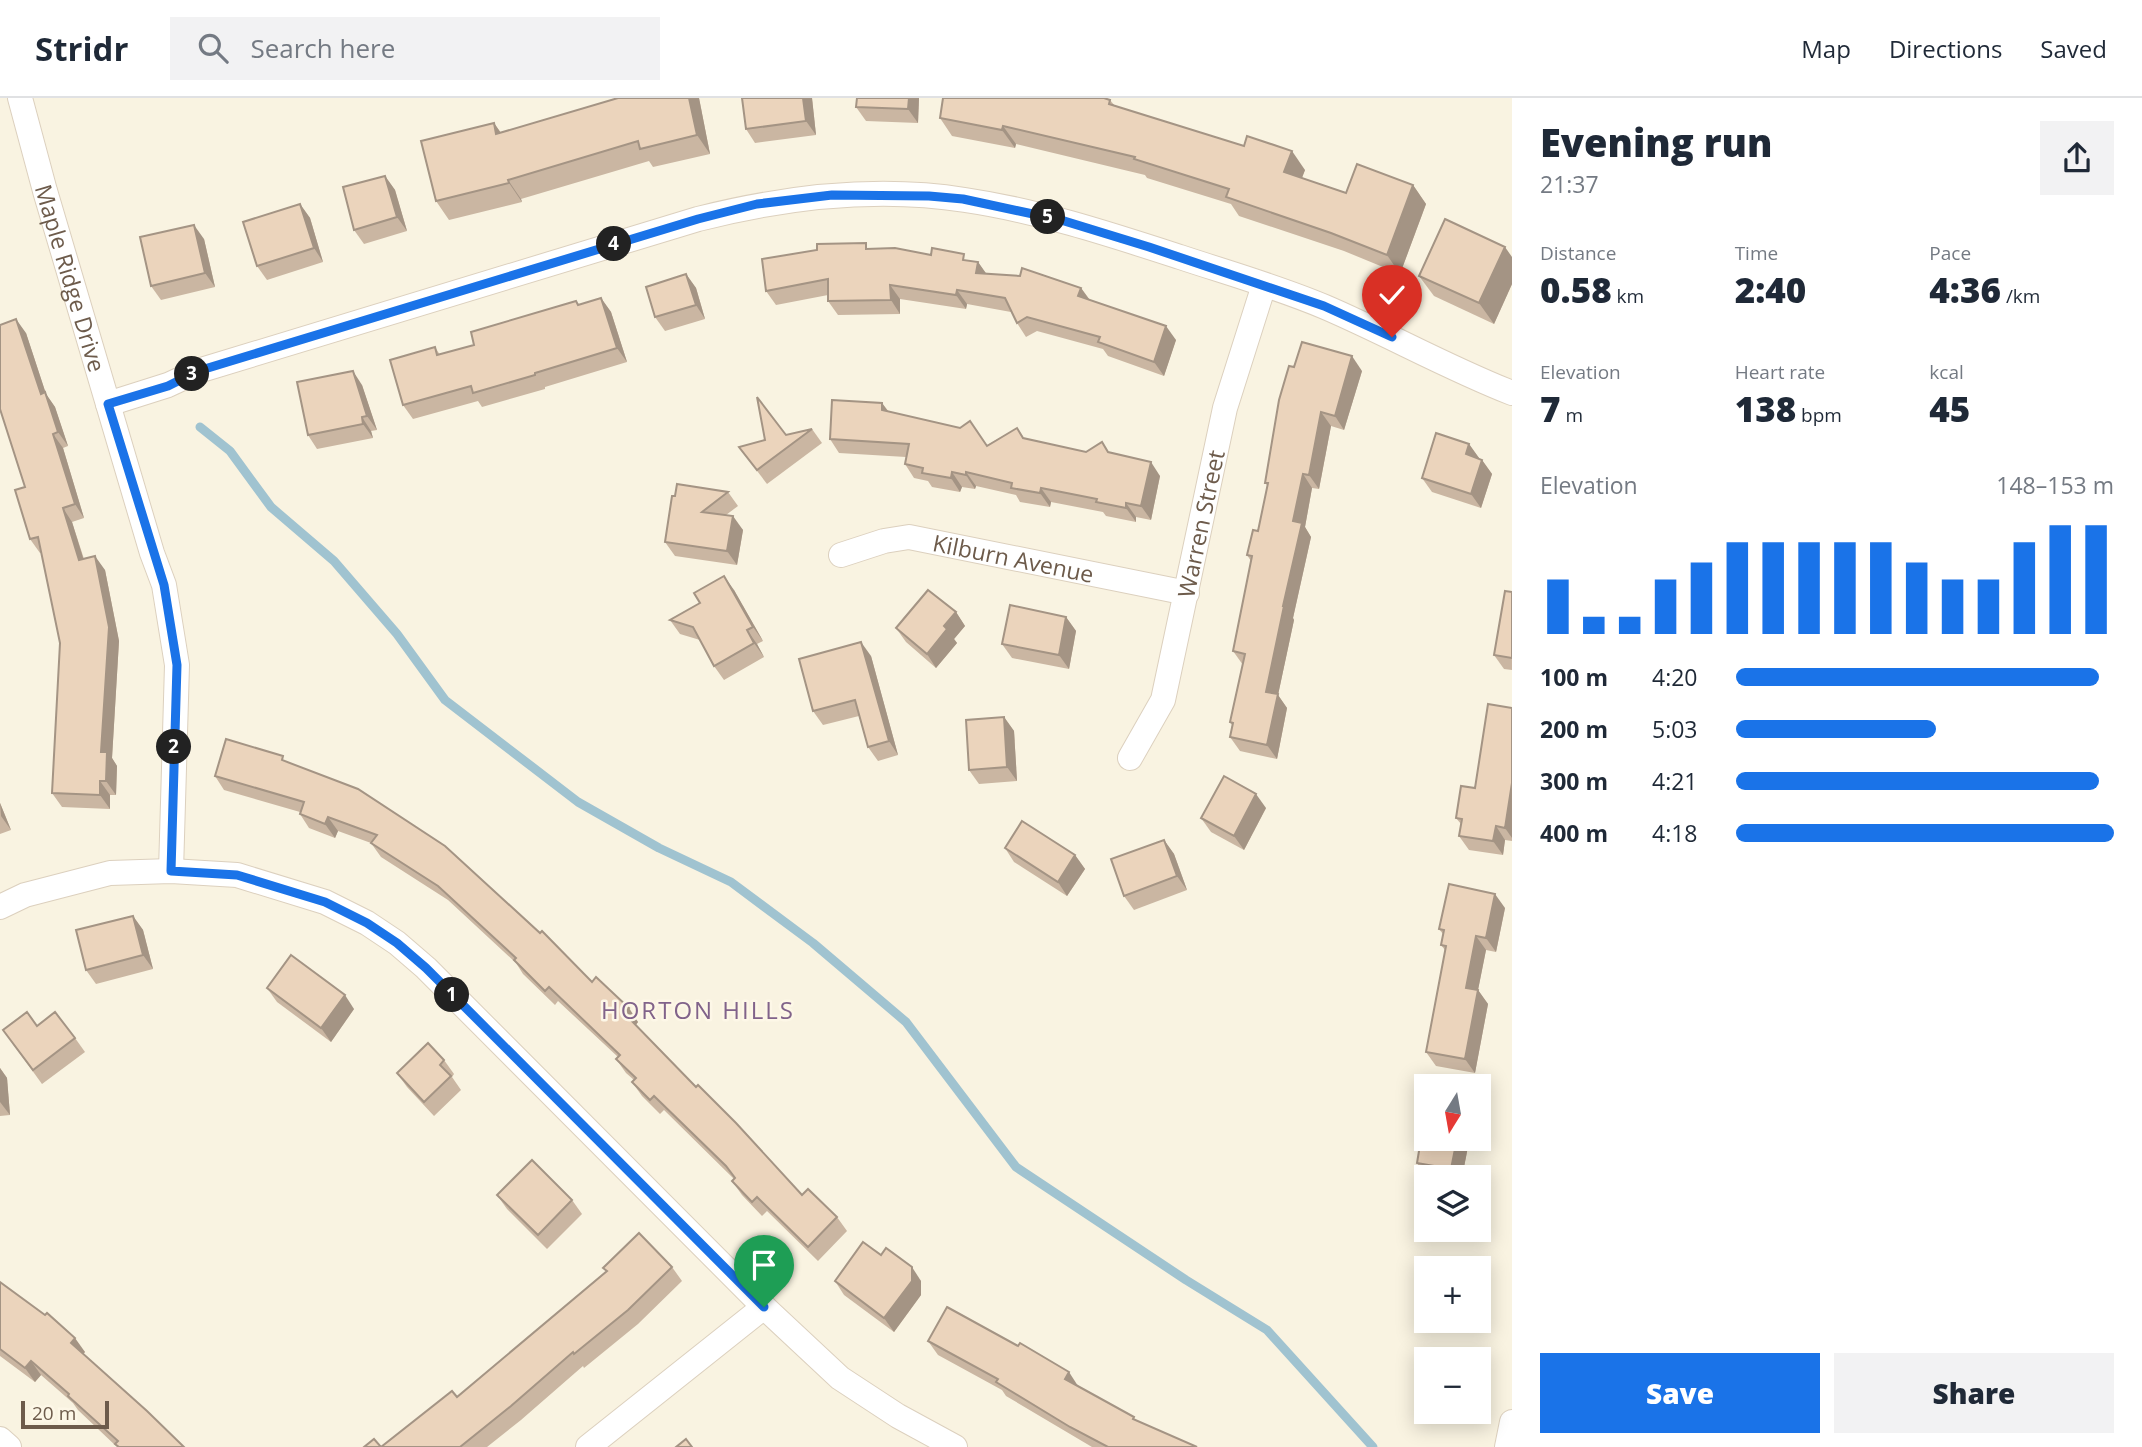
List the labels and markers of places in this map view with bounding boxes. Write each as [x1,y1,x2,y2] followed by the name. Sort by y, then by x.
[1030,200,1066,234] pin: 5
[596,226,632,262] pin: 4
[1362,265,1422,337] pin
[174,356,210,392] pin: 3
[156,730,192,764] pin: 2
[434,978,470,1012] pin: 1
[734,1235,794,1307] pin

